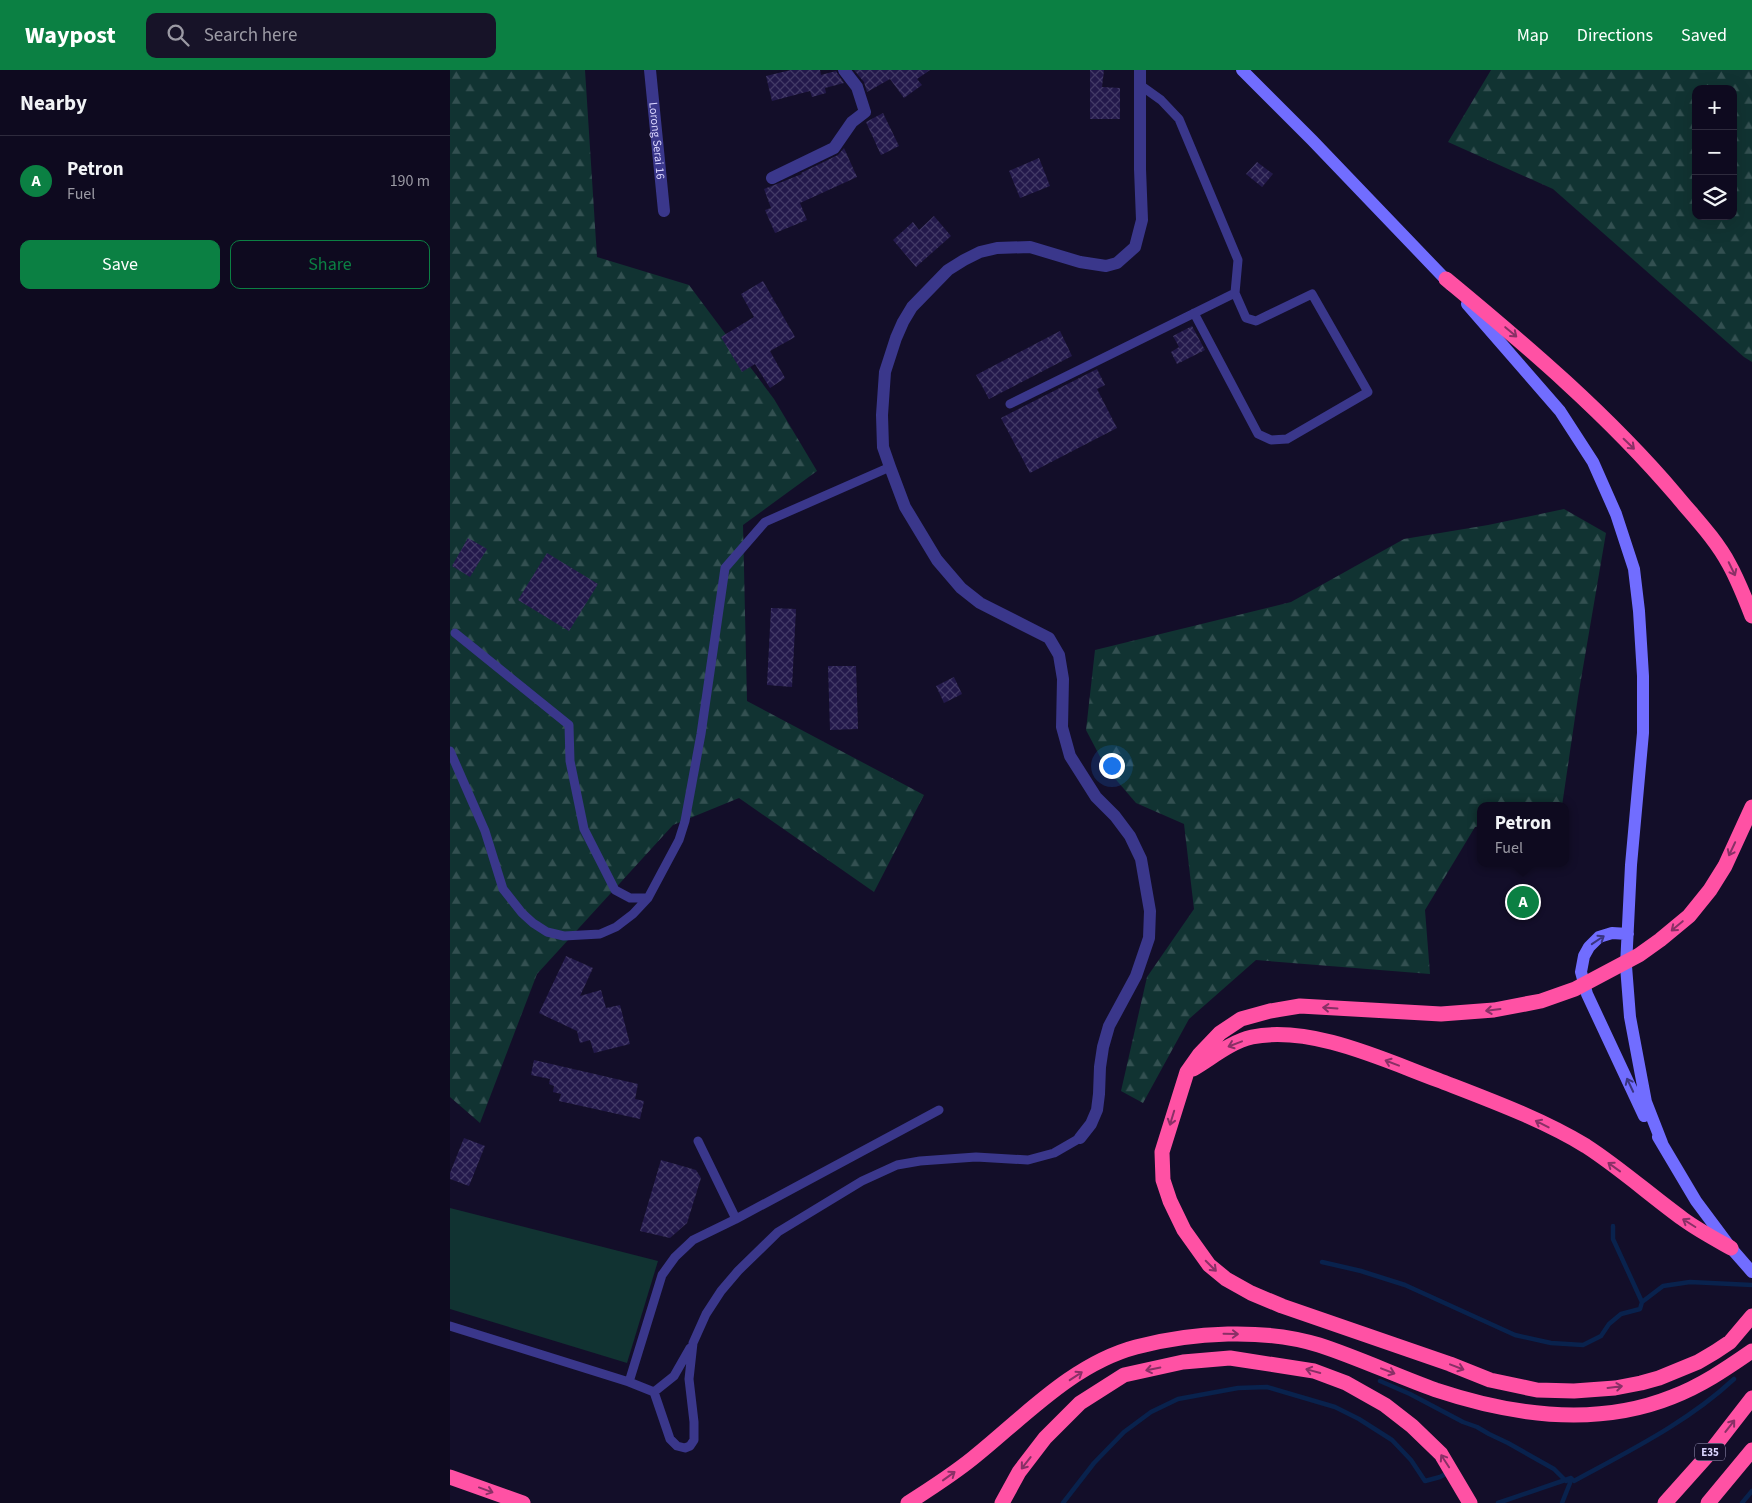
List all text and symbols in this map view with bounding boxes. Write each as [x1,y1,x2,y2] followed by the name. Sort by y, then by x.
[146,13,496,58] search box
[25,18,116,53] text: Waypost
[164,21,192,49] icon: search
[204,22,297,49] text: Search here
[1517,23,1549,48] text: Map
[1577,23,1653,48] text: Directions
[1681,23,1727,48] text: Saved
[1692,85,1737,220] map controls
[1692,85,1737,130] button: +
[20,88,87,118] text: Nearby
[645,101,669,180] street label: Lorong Serai 16
[1692,130,1737,175] button: −
[67,156,124,183] text: Petron
[31,170,41,192] text: A
[390,170,430,192] text: 190 m
[1692,175,1737,220] button: layers
[67,183,95,205] text: Fuel
[20,240,220,289] button: Save
[230,240,430,289] button: Share
[1504,327,1517,338] one-way arrow
[1623,438,1635,450] one-way arrow
[1727,561,1737,576] one-way arrow
[1099,753,1125,779] your location
[1477,802,1569,867] popup
[1495,810,1551,837] text: Petron
[1495,837,1523,859] text: Fuel
[1727,841,1737,856] one-way arrow
[1507,883,1539,921] pin: A
[1671,920,1684,931] one-way arrow
[1591,934,1605,945] one-way arrow
[1323,1004,1339,1013] one-way arrow
[1485,1005,1501,1015] one-way arrow
[1228,1040,1243,1049] one-way arrow
[1385,1058,1400,1067] one-way arrow
[1625,1078,1634,1093] one-way arrow
[1167,1110,1177,1126] one-way arrow
[1535,1119,1550,1129] one-way arrow
[1607,1162,1621,1172] one-way arrow
[1683,1218,1697,1228] one-way arrow
[1205,1259,1217,1272] one-way arrow
[1222,1330,1238,1339] one-way arrow
[1449,1363,1464,1372] one-way arrow
[1145,1365,1161,1374] one-way arrow
[1305,1366,1321,1376] one-way arrow
[1379,1367,1395,1376] one-way arrow
[1069,1371,1083,1381] one-way arrow
[1607,1382,1623,1392] one-way arrow
[1725,1420,1736,1433] one-way arrow
[1695,1444,1725,1460] road number: E35
[1440,1454,1450,1468] one-way arrow
[1020,1456,1031,1469] one-way arrow
[942,1471,956,1481] one-way arrow
[478,1486,494,1495] one-way arrow

